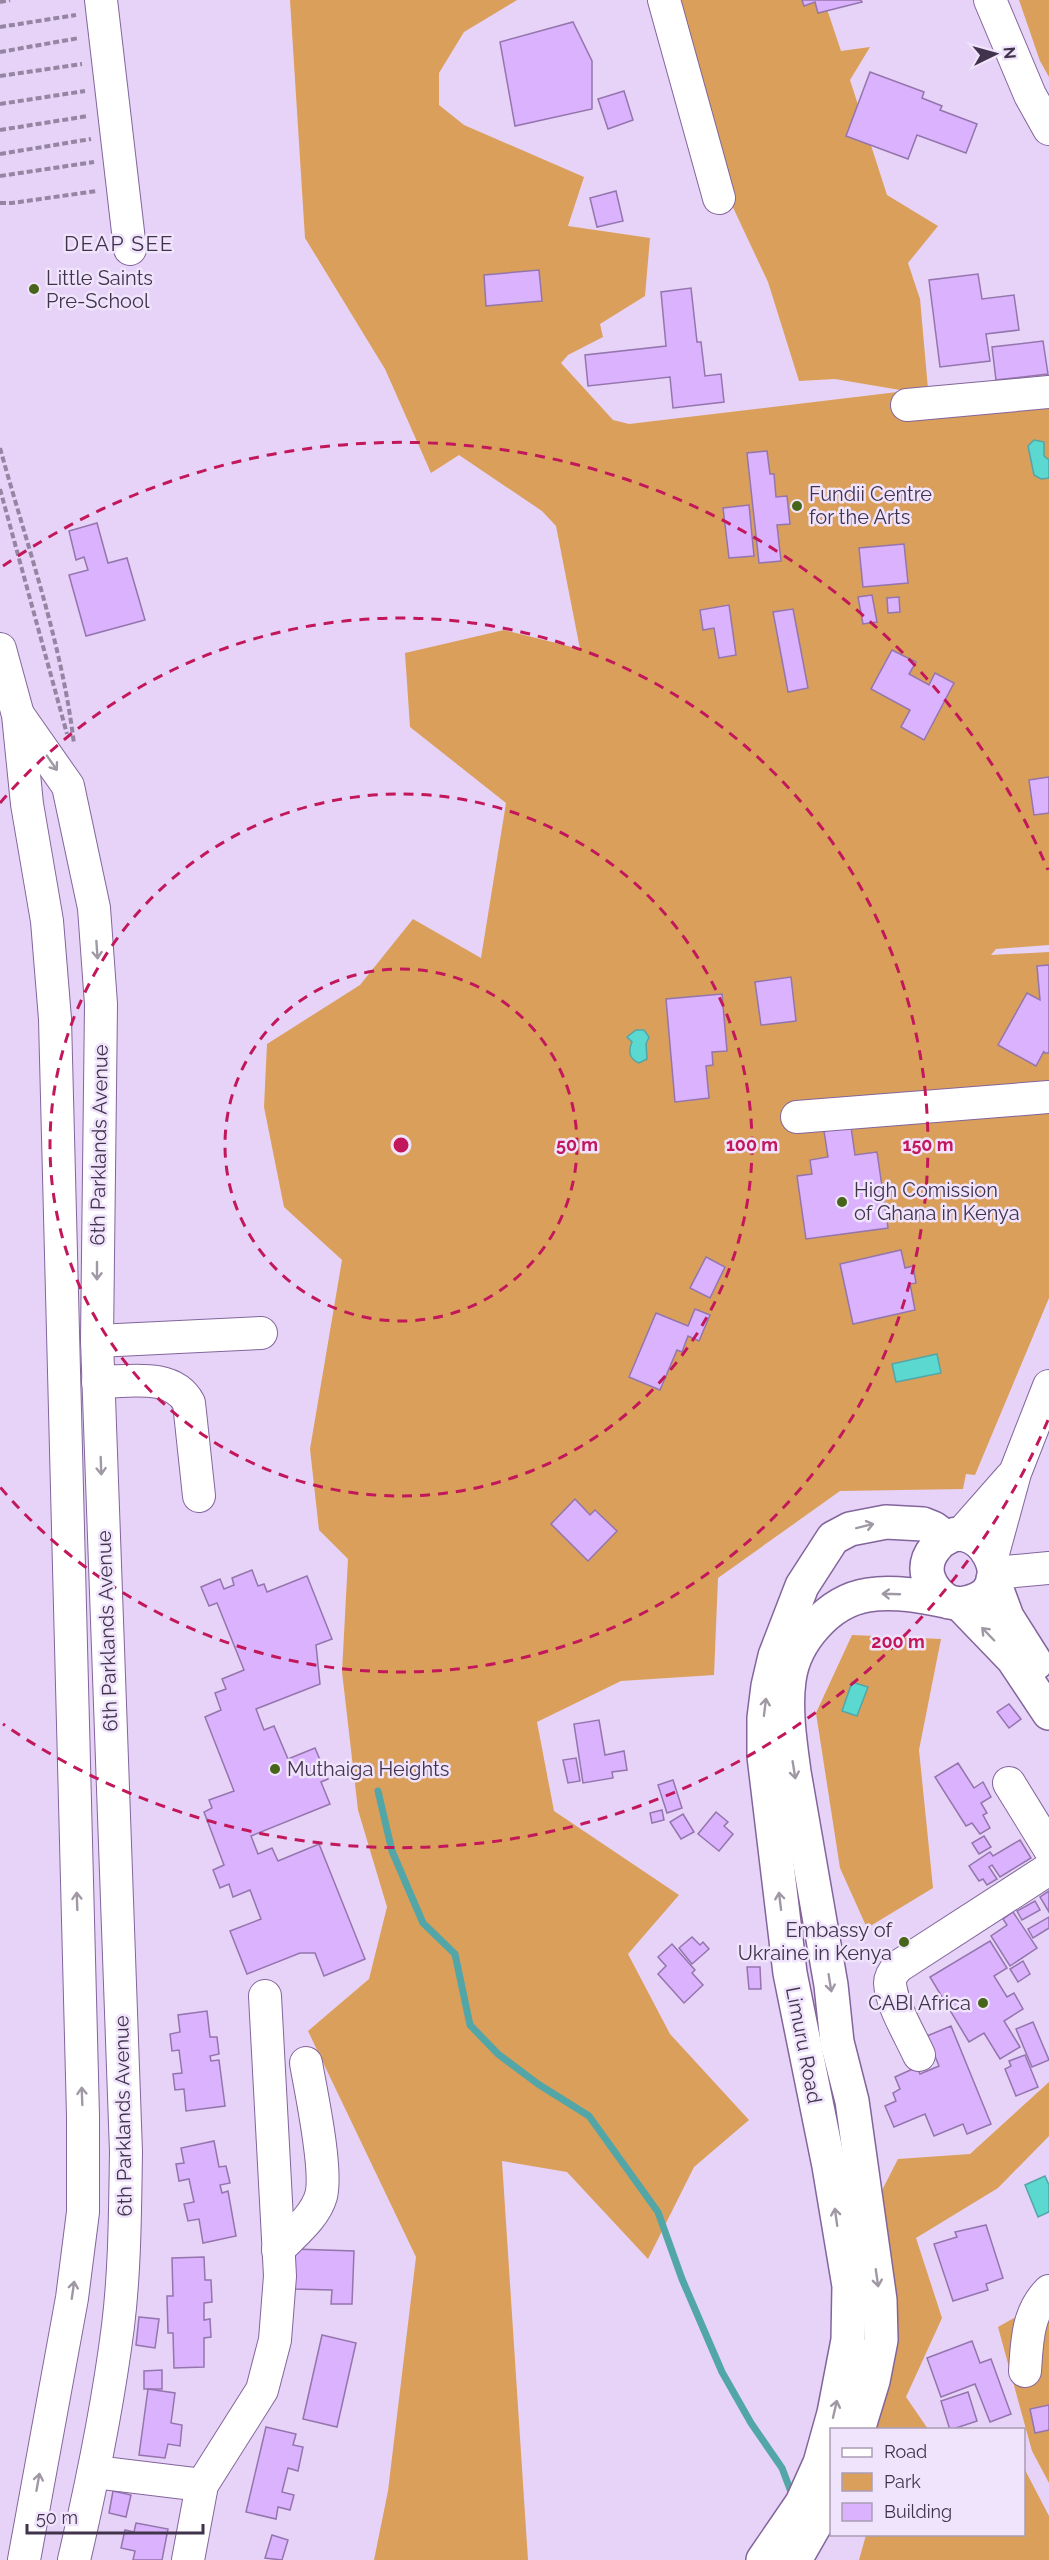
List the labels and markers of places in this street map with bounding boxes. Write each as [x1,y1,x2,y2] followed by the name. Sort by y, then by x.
[46,266,153,313] place label: Little Saints Pre-School
[27,282,41,296] marker: Little Saints Pre-School
[809,482,932,529] place label: Fundii Centre for the Arts
[790,499,804,513] marker: Fundii Centre for the Arts
[391,1135,411,1155] centre of rings
[854,1178,1020,1225] place label: High Comission of Ghana in Kenya
[835,1195,849,1209] marker: High Comission of Ghana in Kenya
[287,1757,449,1781] place label: Muthaiga Heights
[268,1762,282,1776] marker: Muthaiga Heights
[738,1918,893,1965] place label: Embassy of Ukraine in Kenya
[897,1935,911,1949] marker: Embassy of Ukraine in Kenya
[868,1991,971,2015] place label: CABI Africa
[976,1996,990,2010] marker: CABI Africa

